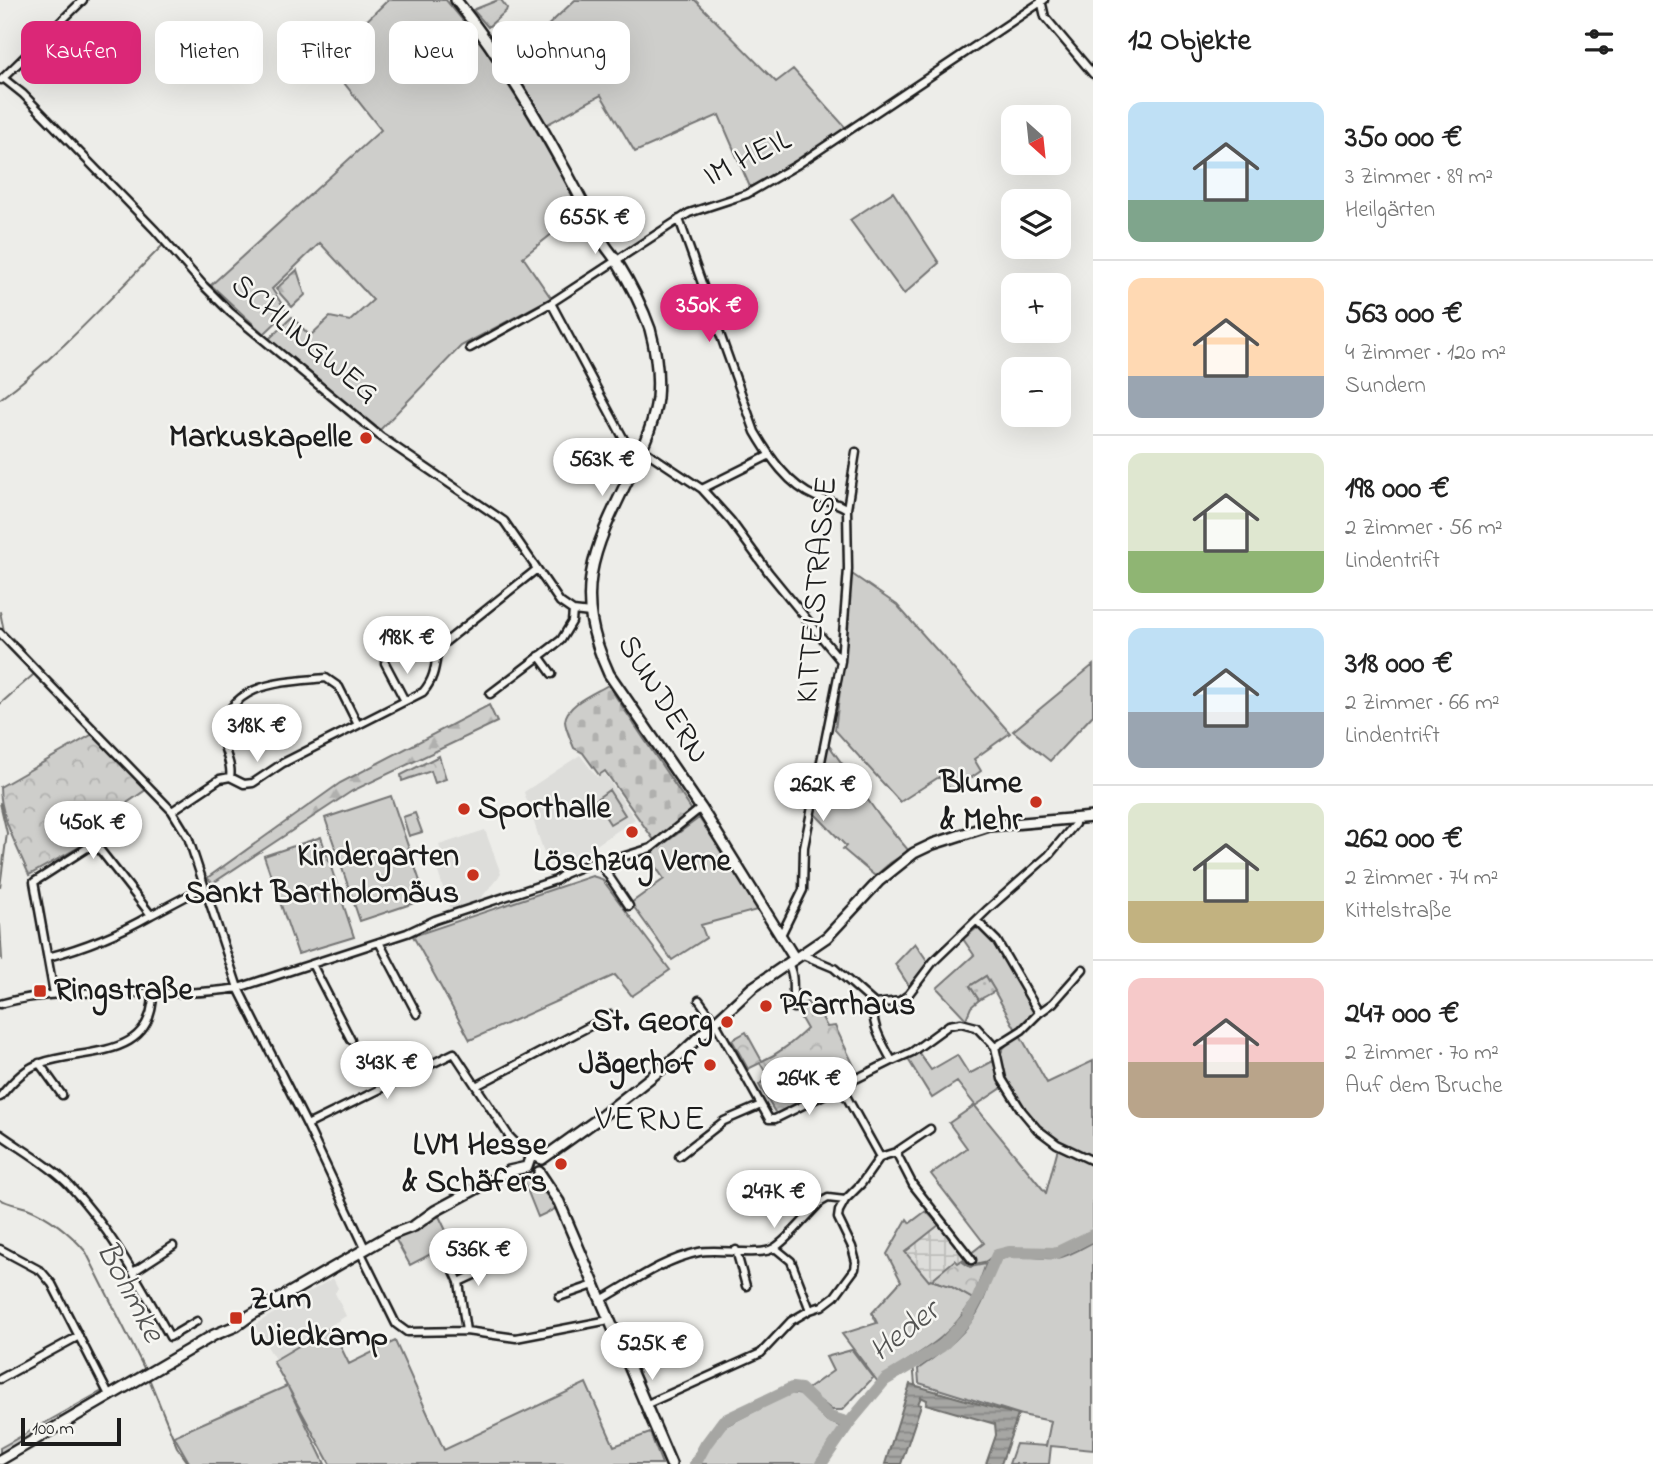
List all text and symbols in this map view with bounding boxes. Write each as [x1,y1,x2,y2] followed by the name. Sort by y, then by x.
[1128,20,1251,64] text: 12 Objekte
[21,21,141,84] chip: Kaufen
[155,21,263,84] chip: Mieten
[277,21,375,84] chip: Filter
[389,21,478,84] chip: Neu
[492,21,630,84] chip: Wohnung
[1580,23,1618,61] icon: filters
[1001,105,1071,175] north arrow
[1001,105,1071,427] map controls
[1345,117,1462,161] text: 350 000 €
[696,118,800,200] street label: IM HEIL
[1184,130,1268,214] icon: home
[1345,161,1493,194] text: 3 Zimmer · 89 m²
[1001,189,1071,259] button: layers
[1345,194,1435,227] text: Heilgärten
[538,196,652,256] pin: 655K €
[560,202,630,235] text: 655K €
[219,264,389,416] street label: SCHLINGWEG
[1001,273,1071,343] button: +
[652,284,766,344] pin: 350K €
[676,290,742,323] text: 350K €
[1345,293,1463,337] text: 563 000 €
[1184,306,1268,390] icon: home
[1345,337,1506,370] text: 4 Zimmer · 120 m²
[1001,357,1071,427] button: −
[1345,370,1426,403] text: Sundern
[169,415,354,462] place label: Markuskapelle
[358,430,374,446] marker: Markuskapelle
[545,438,659,498] pin: 563K €
[569,444,635,477] text: 563K €
[1345,468,1450,512] text: 198 000 €
[785,475,851,705] street label: KITTELSTRASSE
[1184,481,1268,565] icon: home
[1345,512,1503,545] text: 2 Zimmer · 56 m²
[1345,545,1440,578] text: Lindentrift
[350,616,464,676] pin: 198K €
[379,622,435,655] text: 198K €
[604,626,720,774] street label: SUNDERN
[1345,643,1453,687] text: 318 000 €
[1184,656,1268,740] icon: home
[1345,687,1500,720] text: 2 Zimmer · 66 m²
[200,704,314,764] pin: 318K €
[228,710,286,743] text: 318K €
[1345,720,1440,753] text: Lindentrift
[938,761,1024,845] place label: Blume & Mehr
[766,764,880,823] pin: 262K €
[790,769,856,802] text: 262K €
[478,786,612,833] place label: Sporthalle
[1028,794,1044,810] marker: Blume & Mehr
[456,801,472,817] marker: Sporthalle
[36,802,150,861] pin: 450K €
[60,807,126,840] text: 450K €
[1345,818,1463,862] text: 262 000 €
[624,824,640,840] marker: Löschzug Verne
[1184,831,1268,915] icon: home
[185,834,459,918] place label: Kindergarten Sankt Bartholomäus
[533,839,732,887] place label: Löschzug Verne
[1345,862,1498,895] text: 2 Zimmer · 74 m²
[465,867,481,883] marker: Kindergarten Sankt Bartholomäus
[1345,895,1451,928] text: Kittelstraße
[54,968,195,1016] place label: Ringstraße
[32,983,48,999] marker: Ringstraße
[780,983,916,1030] place label: Pfarrhaus
[1345,993,1459,1037] text: 247 000 €
[758,998,774,1014] marker: Pfarrhaus
[592,999,713,1047] place label: St. Georg
[1184,1006,1268,1090] icon: home
[719,1014,735,1030] marker: St. Georg
[1345,1037,1499,1070] text: 2 Zimmer · 70 m²
[330,1042,444,1101] pin: 343K €
[579,1042,697,1090] place label: Jägerhof
[356,1047,418,1080] text: 343K €
[702,1057,718,1073] marker: Jägerhof
[752,1058,866,1117] pin: 264K €
[777,1063,841,1096] text: 264K €
[1345,1070,1503,1103] text: Auf dem Bruche
[594,1095,707,1146] district label: VERNE
[402,1123,549,1207] place label: LVM Hesse & Schäfers
[553,1156,569,1172] marker: LVM Hesse & Schäfers
[717,1170,831,1230] pin: 247K €
[742,1176,806,1209] text: 247K €
[421,1228,535,1288] pin: 536K €
[82,1233,176,1352] water label: Bohmke
[445,1234,511,1267] text: 536K €
[250,1277,388,1361] place label: Zum Wiedkamp
[860,1287,953,1375] water label: Heder
[228,1310,244,1326] marker: Zum Wiedkamp
[595,1322,709,1382] pin: 525K €
[617,1328,687,1361] text: 525K €
[21,1415,121,1447] scale bar
[32,1416,74,1443] text: 100 m

